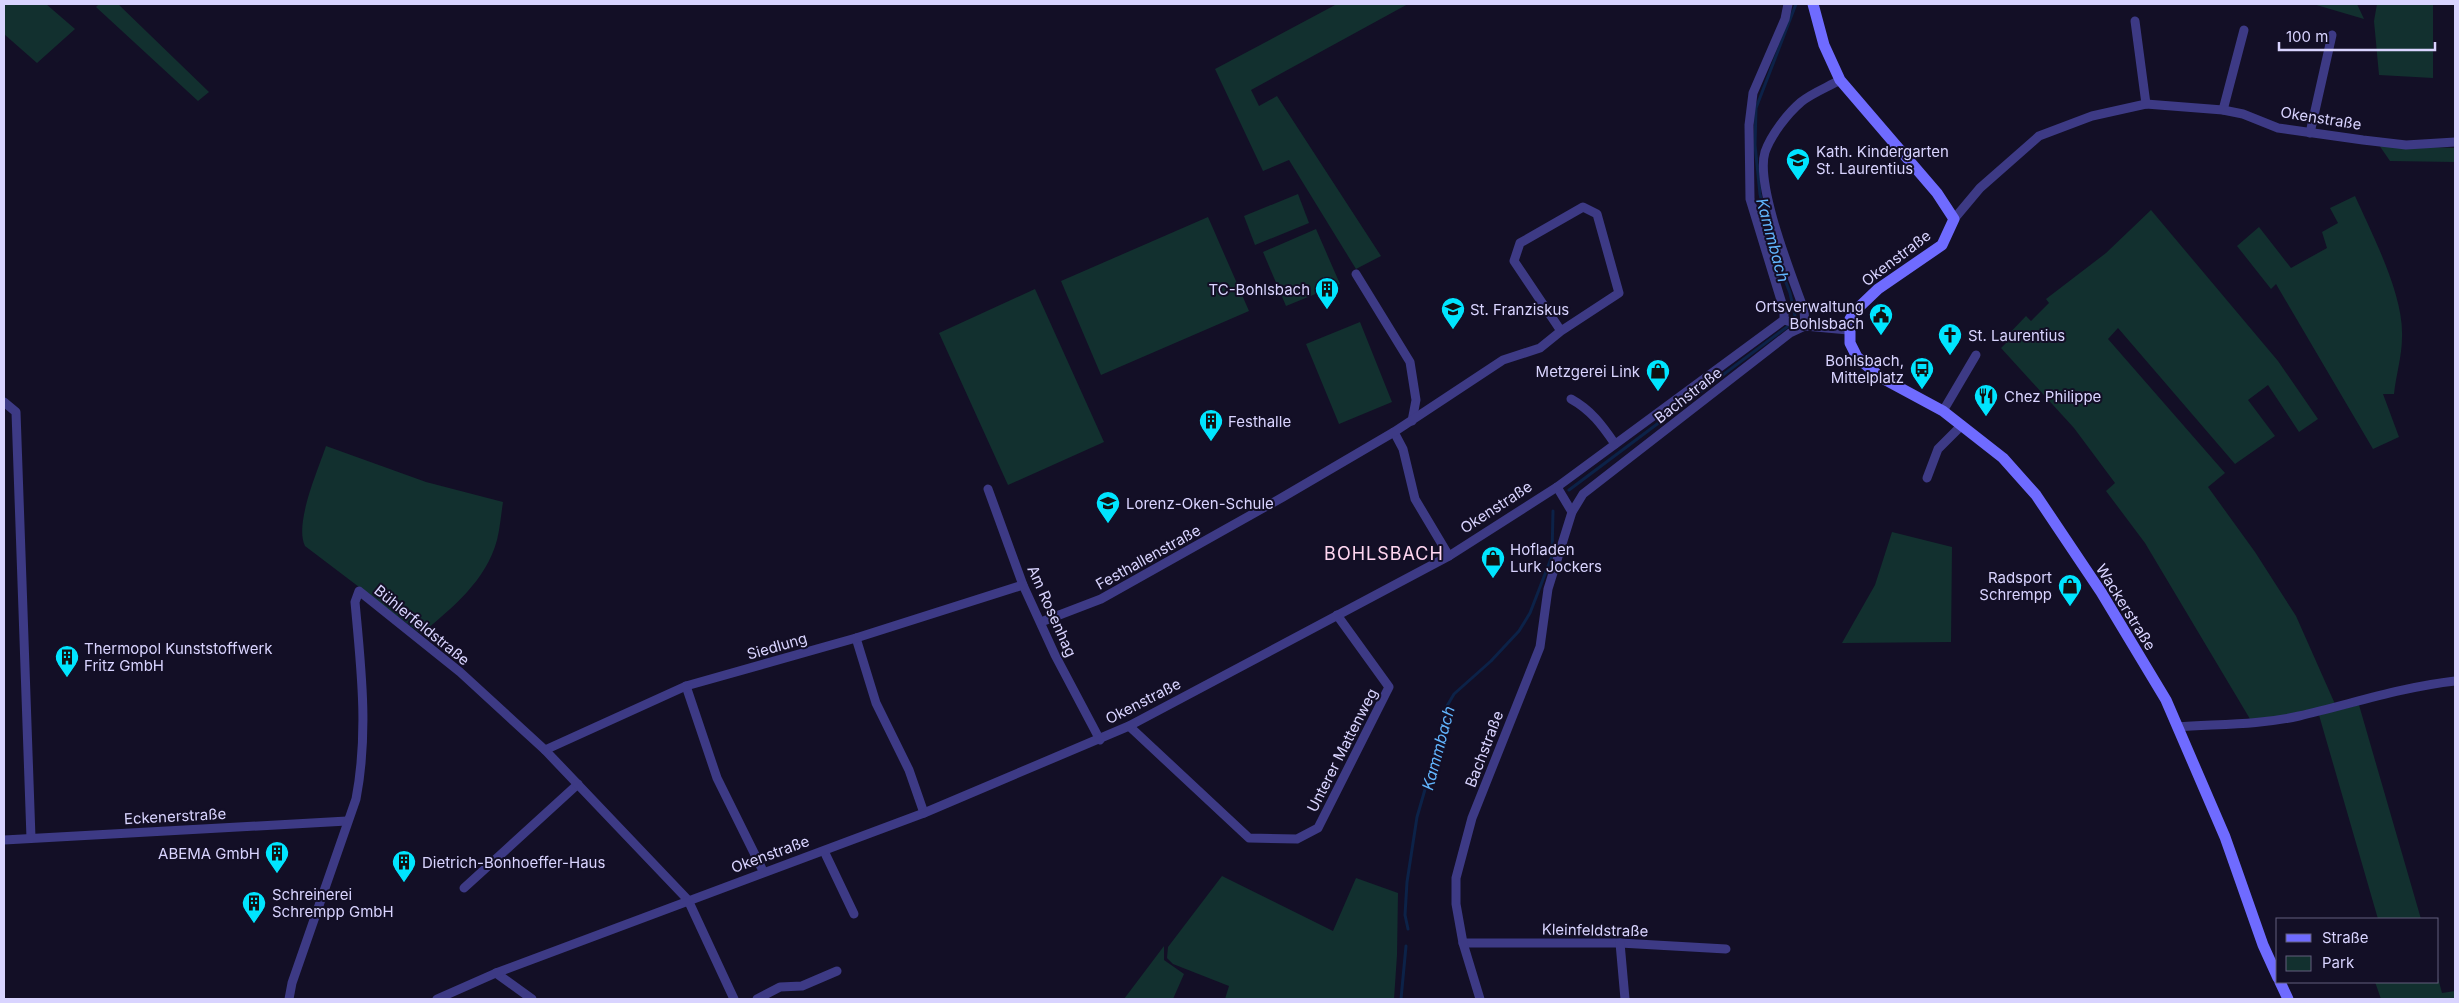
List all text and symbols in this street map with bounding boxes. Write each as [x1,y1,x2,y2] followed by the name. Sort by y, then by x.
[2279,20,2435,52] scale bar
[2286,27,2328,46] text: 100 m
[2279,102,2363,134] street label: Okenstraße
[1816,142,1949,178] place label: Kath. Kindergarten St. Laurentius
[1785,147,1811,181] school or university icon: Kath. Kindergarten St. Laurentius
[1752,196,1794,284] water label: Kammbach
[1858,226,1934,290] street label: Okenstraße
[1314,276,1340,310] building icon: TC-Bohlsbach
[1208,280,1310,299] place label: TC-Bohlsbach
[1440,296,1466,330] school or university icon: St. Franziskus
[1755,297,1864,333] place label: Ortsverwaltung Bohlsbach
[1470,300,1569,319] place label: St. Franziskus
[1868,302,1894,336] public building icon: Ortsverwaltung Bohlsbach
[1937,322,1963,356] church icon: St. Laurentius
[1968,326,2065,345] place label: St. Laurentius
[1825,351,1904,387] place label: Bohlsbach, Mittelplatz
[1909,356,1935,390] bus stop icon: Bohlsbach, Mittelplatz
[1645,358,1671,392] shop icon: Metzgerei Link
[1536,362,1641,381] place label: Metzgerei Link
[1650,363,1726,427] street label: Bachstraße
[1973,383,1999,417] restaurant icon: Chez Philippe
[2004,387,2101,406] place label: Chez Philippe
[1198,408,1224,442] building icon: Festhalle
[1228,412,1291,431] place label: Festhalle
[1456,477,1536,537] street label: Okenstraße
[1095,490,1121,524] school or university icon: Lorenz-Oken-Schule
[1126,494,1274,513] place label: Lorenz-Oken-Schule
[1092,520,1204,594] street label: Festhallenstraße
[1510,540,1602,576] place label: Hofladen Lurk Jockers
[1324,543,1444,564] district label: BOHLSBACH
[1480,545,1506,579] shop icon: Hofladen Lurk Jockers
[2092,560,2160,654] street label: Wackerstraße
[1023,562,1081,660] street label: Am Rosenhag
[1979,568,2052,604] place label: Radsport Schrempp
[2057,573,2083,607] shop icon: Radsport Schrempp
[370,581,474,669] street label: Bühlerfeldstraße
[745,628,809,664] street label: Siedlung
[84,639,273,675] place label: Thermopol Kunststoffwerk Fritz GmbH
[54,644,80,678] building icon: Thermopol Kunststoffwerk Fritz GmbH
[1102,674,1184,728] street label: Okenstraße
[1303,685,1381,815] street label: Unterer Mattenweg
[1417,704,1459,792] water label: Kammbach
[1461,708,1507,790] street label: Bachstraße
[123,804,227,828] street label: Eckenerstraße
[728,831,812,877] street label: Okenstraße
[264,840,290,874] building icon: ABEMA GmbH
[158,844,260,863] place label: ABEMA GmbH
[391,849,417,883] building icon: Dietrich-Bonhoeffer-Haus
[422,853,605,872] place label: Dietrich-Bonhoeffer-Haus
[272,885,394,921] place label: Schreinerei Schrempp GmbH
[241,890,267,924] building icon: Schreinerei Schrempp GmbH
[2276,918,2439,983] legend
[1542,920,1648,940] street label: Kleinfeldstraße
[2322,928,2369,947] text: Straße
[2322,953,2355,972] text: Park

